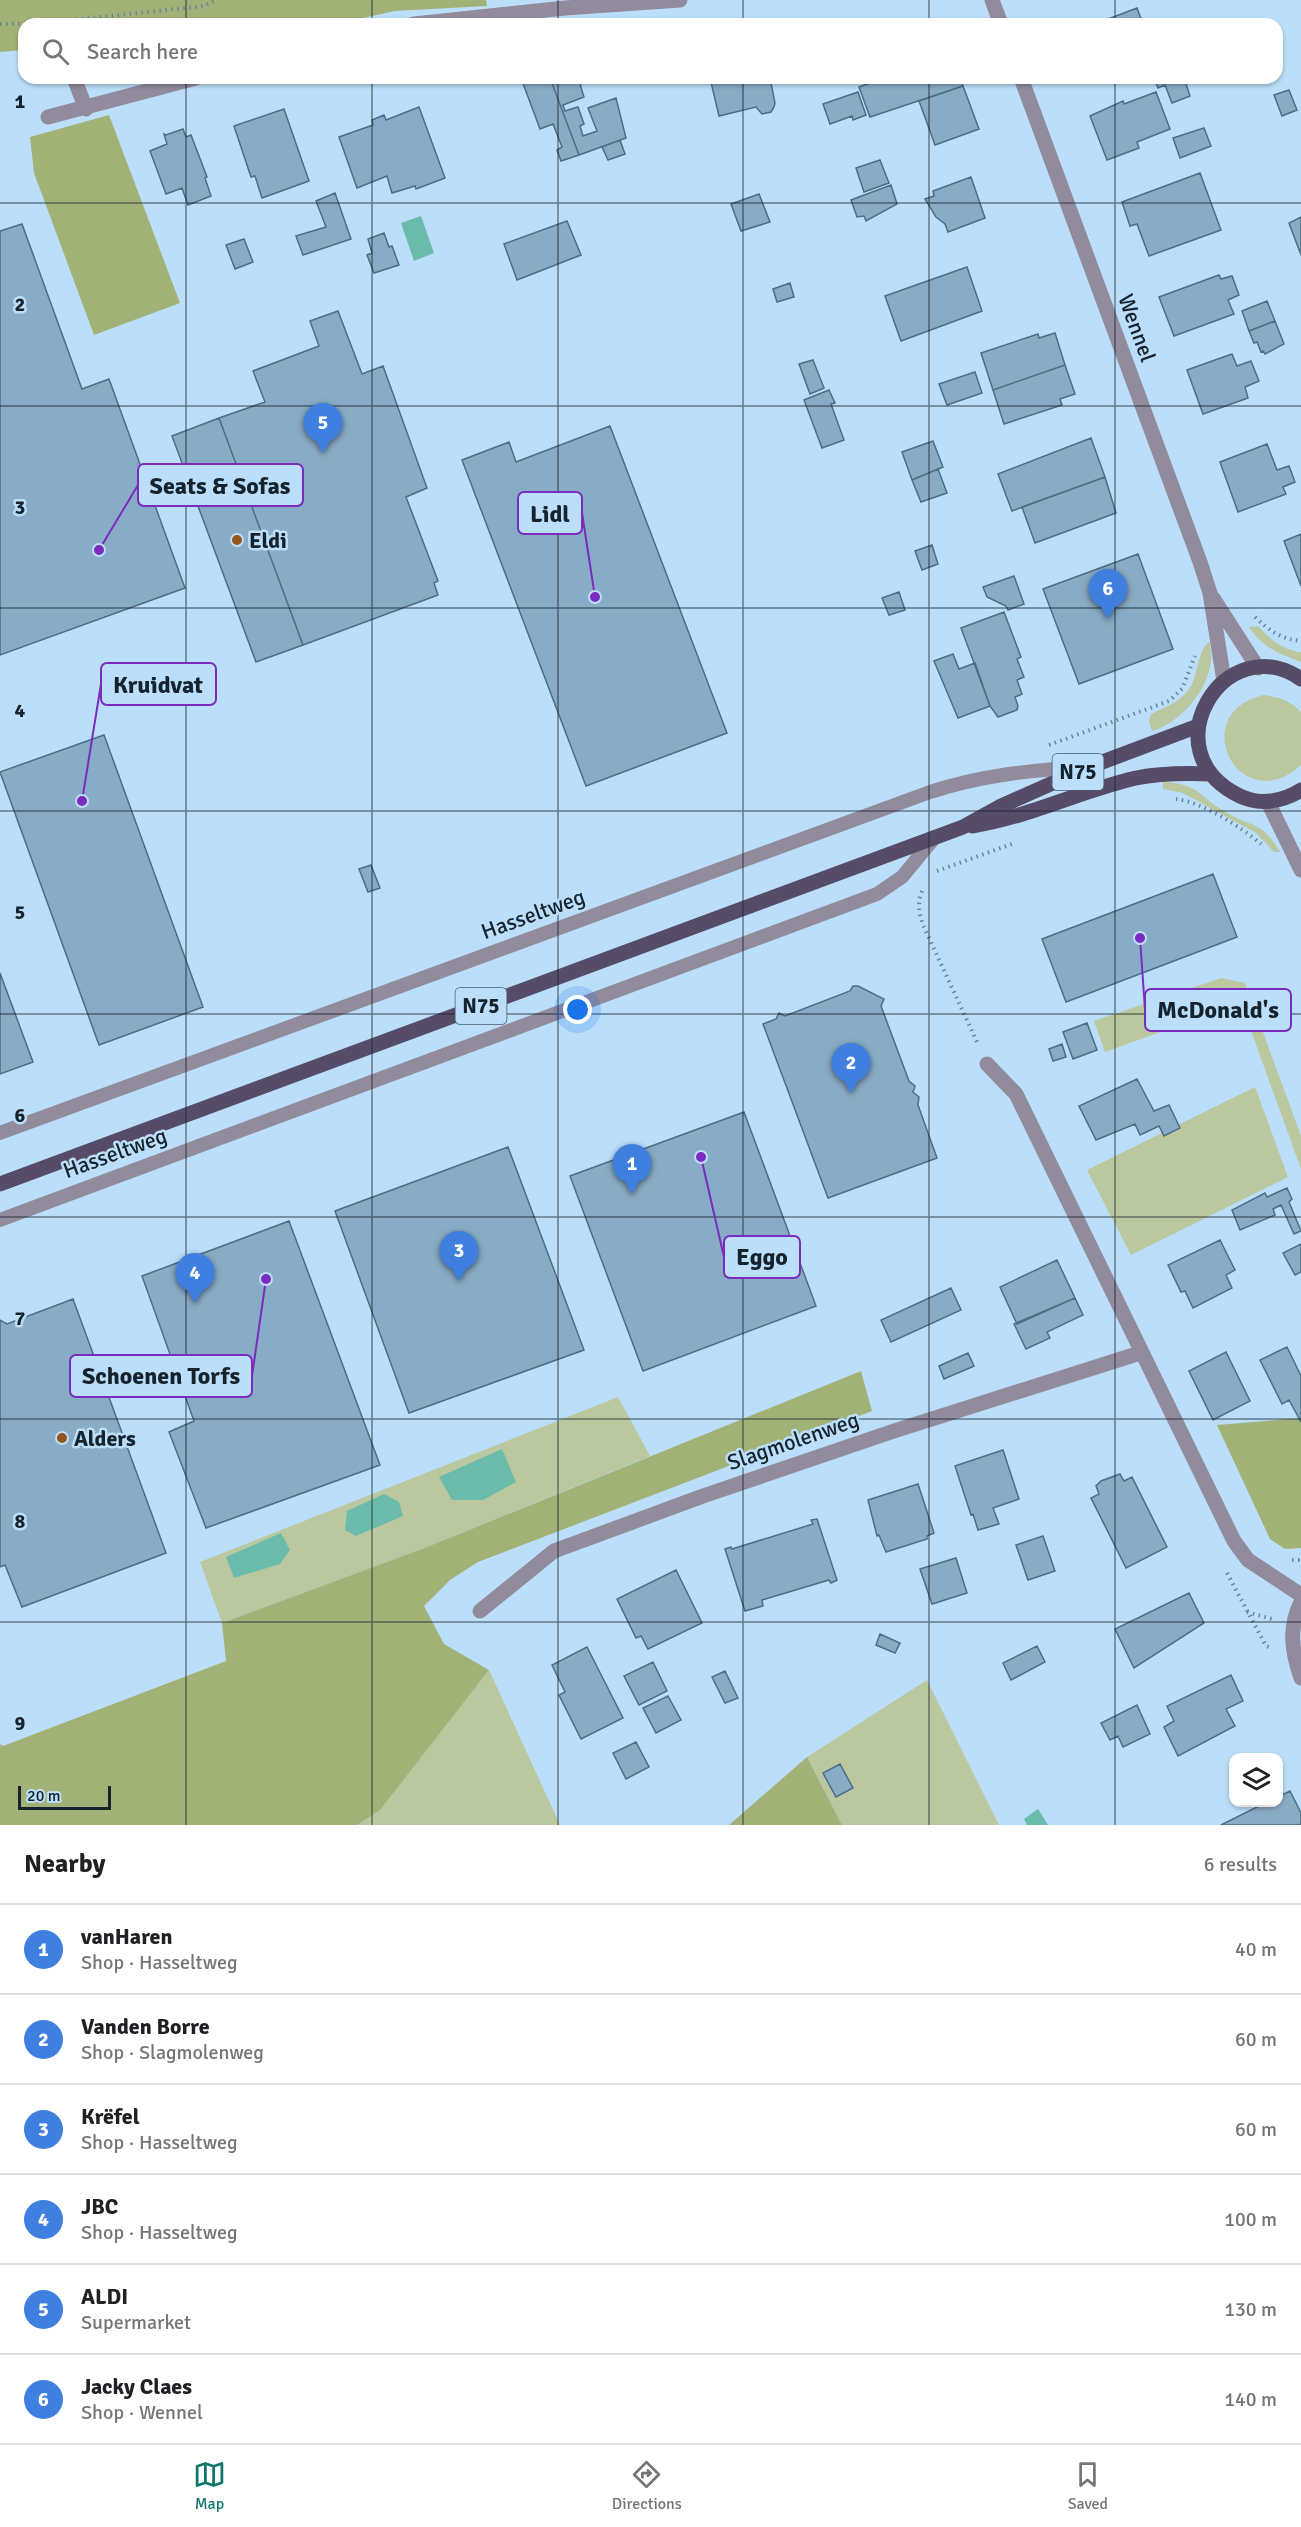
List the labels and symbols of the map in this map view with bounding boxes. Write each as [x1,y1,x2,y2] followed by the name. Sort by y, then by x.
[15,89,26,114] text: 1
[1112,290,1162,366] street label: Wennel
[15,292,25,317] text: 2
[304,404,342,453] pin: 5
[138,464,303,506] callout: Seats & Sofas
[150,471,291,501] text: Seats & Sofas
[518,492,582,534] callout: Lidl
[15,495,25,520] text: 3
[530,499,570,529] text: Lidl
[249,527,287,554] place label: Eldi
[230,533,244,547] marker: Eldi
[1088,570,1128,619] pin: 6
[101,663,216,705] callout: Kruidvat
[113,670,203,700] text: Kruidvat
[15,698,26,723] text: 4
[1052,754,1104,790] road number: N75
[477,883,589,945] street label: Hasseltweg
[15,900,25,925] text: 5
[456,988,506,1024] road number: N75
[1145,989,1291,1031] callout: McDonald's
[563,995,592,1024] your location
[1157,995,1279,1025] text: McDonald's
[832,1044,870,1093] pin: 2
[15,1103,26,1128] text: 6
[59,1122,171,1184] street label: Hasseltweg
[612,1144,652,1194] pin: 1
[440,1232,478,1281] pin: 3
[724,1236,800,1278] callout: Eggo
[736,1242,788,1272] text: Eggo
[176,1254,214,1303] pin: 4
[15,1306,26,1331] text: 7
[70,1355,252,1397] callout: Schoenen Torfs
[82,1361,240,1391] text: Schoenen Torfs
[724,1406,862,1476] street label: Slagmolenweg
[74,1425,136,1452] place label: Alders
[55,1431,69,1445] marker: Alders
[15,1509,26,1534] text: 8
[15,1711,26,1736] text: 9
[18,1783,111,1810] scale bar

